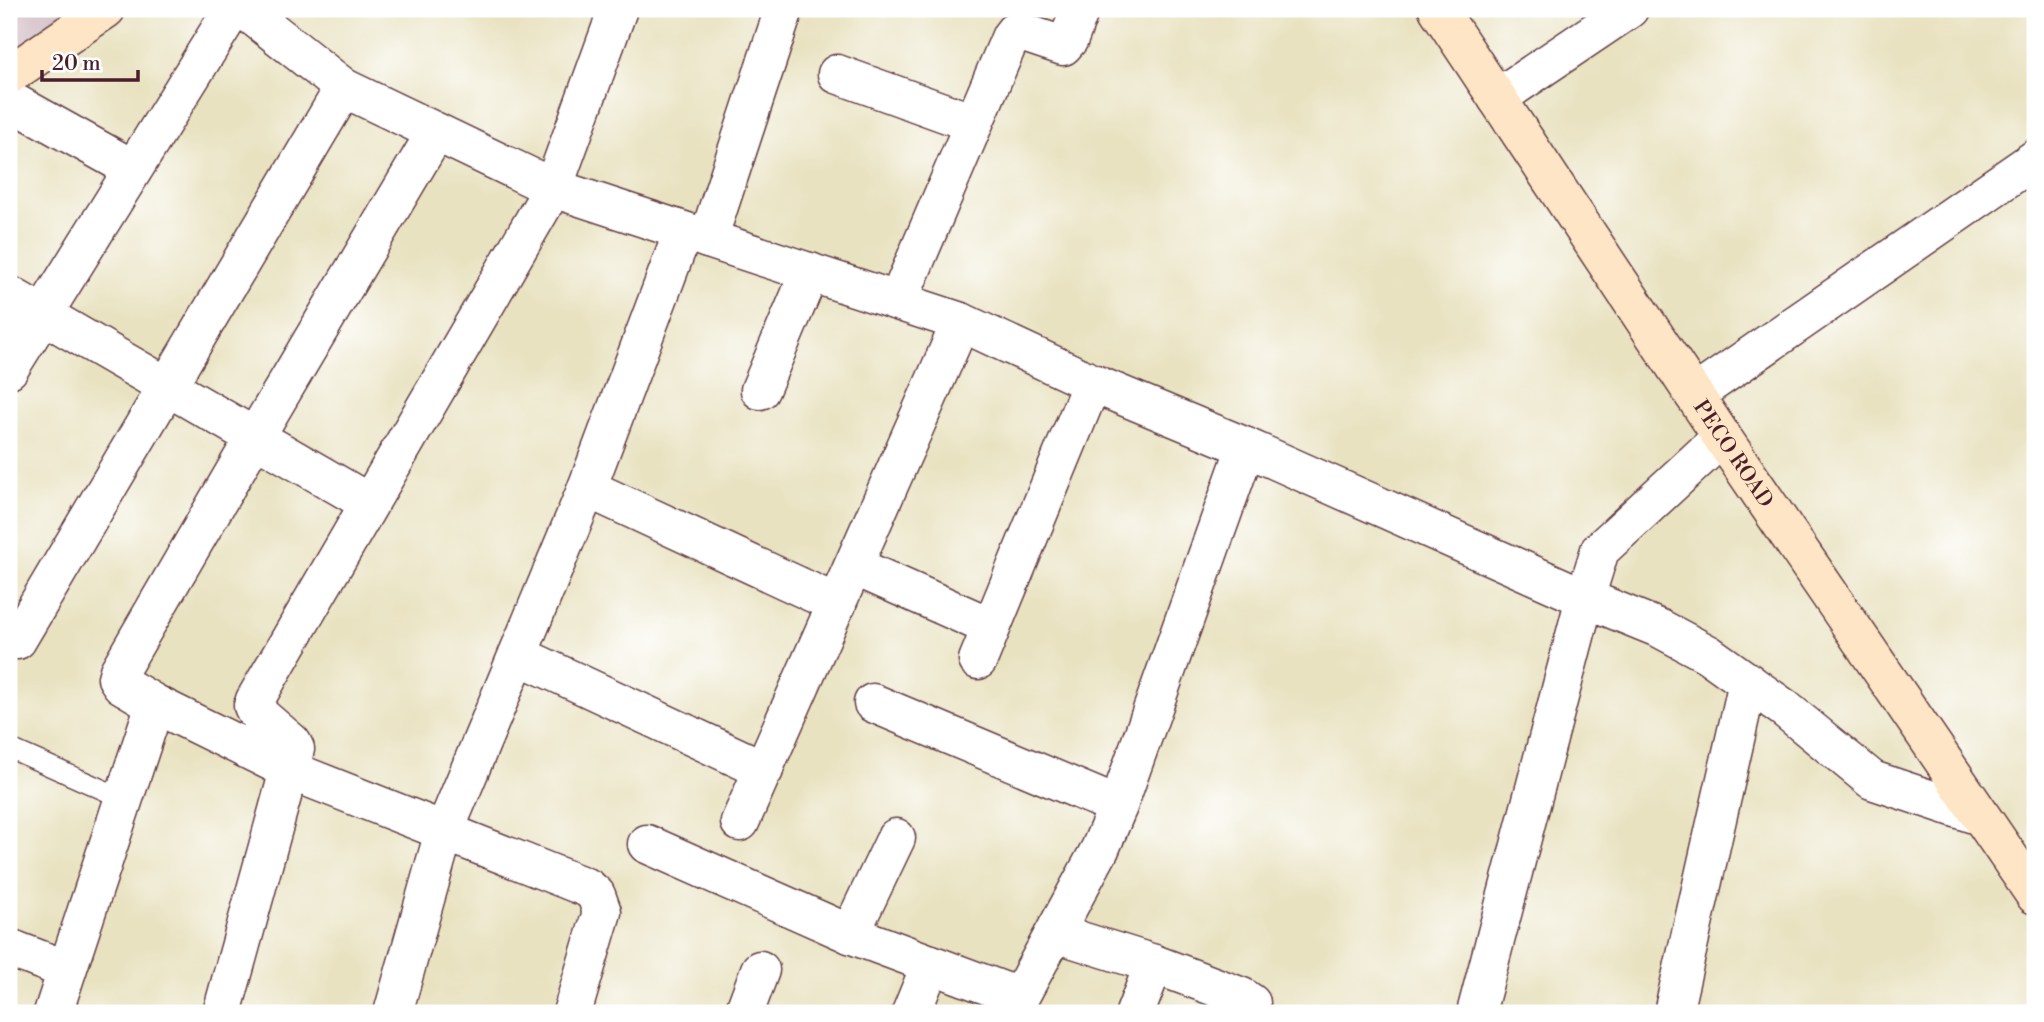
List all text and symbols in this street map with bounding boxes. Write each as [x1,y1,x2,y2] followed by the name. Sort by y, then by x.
[42,38,138,82] scale bar
[52,51,101,77] text: 20 m
[1687,396,1778,513] street label: PECO ROAD

